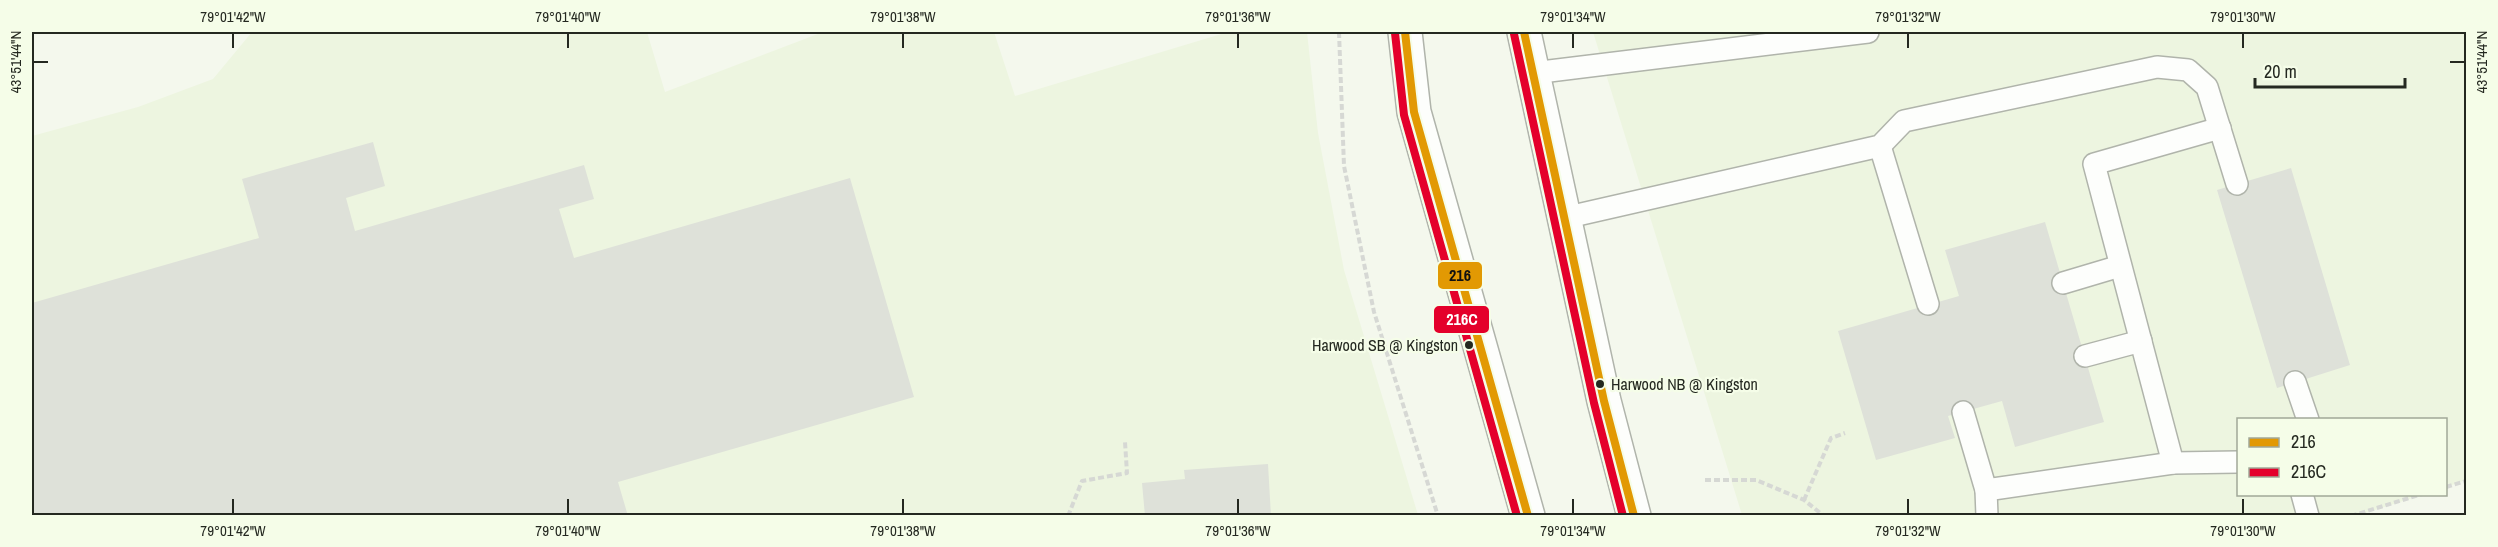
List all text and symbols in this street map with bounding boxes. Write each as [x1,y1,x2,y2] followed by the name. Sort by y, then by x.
[200,6,266,27] text: 79°01'42"W
[535,6,601,27] text: 79°01'40"W
[870,6,936,27] text: 79°01'38"W
[1205,6,1271,27] text: 79°01'36"W
[1540,6,1606,27] text: 79°01'34"W
[1875,6,1941,27] text: 79°01'32"W
[2210,6,2276,27] text: 79°01'30"W
[5,31,26,93] text: 43°51'44"N
[2471,31,2492,93] text: 43°51'44"N
[2255,51,2405,89] scale bar
[2264,59,2297,84] text: 20 m
[1437,261,1483,290] line badge: 216
[1449,264,1471,286] text: 216
[1433,305,1490,334] line badge: 216C
[1446,308,1478,330] text: 216C
[1312,334,1458,356] place label: Harwood SB @ Kingston
[1463,339,1475,351] marker: Harwood SB @ Kingston
[1611,373,1758,395] place label: Harwood NB @ Kingston
[1594,378,1606,390] marker: Harwood NB @ Kingston
[2237,418,2447,496] legend
[2291,429,2316,454] text: 216
[2291,459,2326,484] text: 216C
[200,520,266,541] text: 79°01'42"W
[535,520,601,541] text: 79°01'40"W
[870,520,936,541] text: 79°01'38"W
[1205,520,1271,541] text: 79°01'36"W
[1540,520,1606,541] text: 79°01'34"W
[1875,520,1941,541] text: 79°01'32"W
[2210,520,2276,541] text: 79°01'30"W

